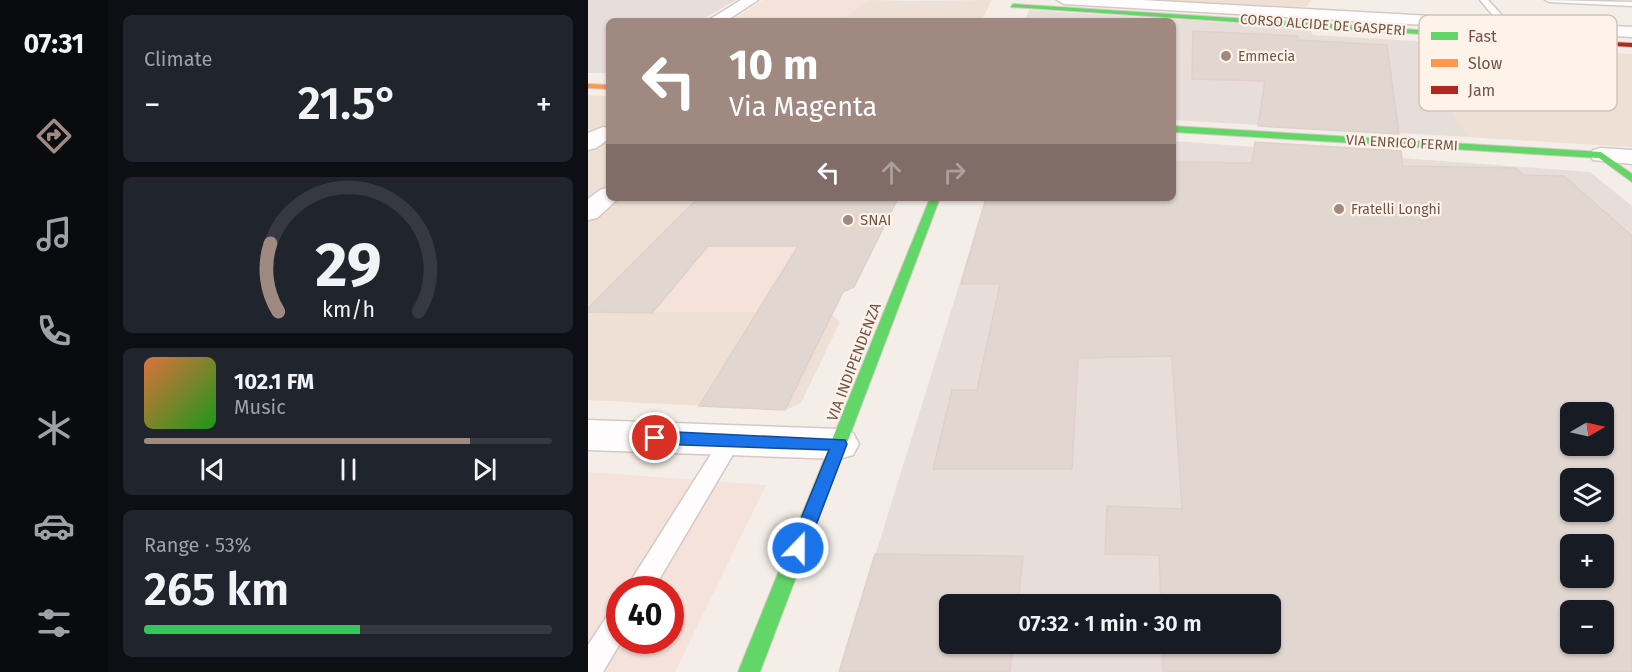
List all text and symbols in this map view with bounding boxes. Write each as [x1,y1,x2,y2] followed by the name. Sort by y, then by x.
[1240,11,1406,39] street label: CORSO ALCIDE DE GASPERI
[1419,15,1617,111] legend
[1468,27,1497,46] text: Fast
[24,28,84,60] text: 07:31
[729,40,819,90] text: 10 m
[630,42,708,120] icon: left
[144,47,212,71] text: Climate
[1238,48,1295,65] place label: Emmecia
[1219,49,1233,63] marker: Emmecia
[1468,54,1503,73] text: Slow
[298,77,398,131] text: 21.5°
[1468,81,1495,100] text: Jam
[144,85,161,125] text: −
[536,85,552,125] text: +
[729,91,877,123] text: Via Magenta
[33,115,75,157] icon: directions
[1346,132,1458,154] street label: VIA ENRICO FERMI
[812,156,845,189] icon: left
[875,156,908,189] icon: ahead
[938,156,971,189] icon: right
[1351,201,1441,218] place label: Fratelli Longhi
[1332,202,1346,216] marker: Fratelli Longhi
[860,211,891,229] place label: SNAI
[33,213,75,255] icon: music
[841,213,855,227] marker: SNAI
[315,228,381,303] text: 29
[321,297,375,323] text: km/h
[823,300,885,424] street label: VIA INDIPENDENZA
[33,310,75,352] icon: phone
[234,368,314,395] text: 102.1 FM
[234,395,286,419] text: Music
[1560,402,1614,456] north arrow
[1560,402,1614,654] map controls
[33,407,75,449] icon: climate
[629,412,680,463] pin
[638,421,671,454] icon: arrive
[196,453,229,486] icon: previous
[332,453,365,486] icon: pause
[468,453,501,486] icon: next
[1560,468,1614,522] button: layers
[33,505,75,547] icon: car
[766,516,830,580] position arrow
[144,533,251,557] text: Range · 53%
[1560,534,1614,588] button: +
[144,563,289,617] text: 265 km
[606,576,684,654] speed limit sign: 40
[1560,600,1614,654] button: −
[33,602,75,644] icon: filters
[1018,610,1202,637] text: 07:32 · 1 min · 30 m

